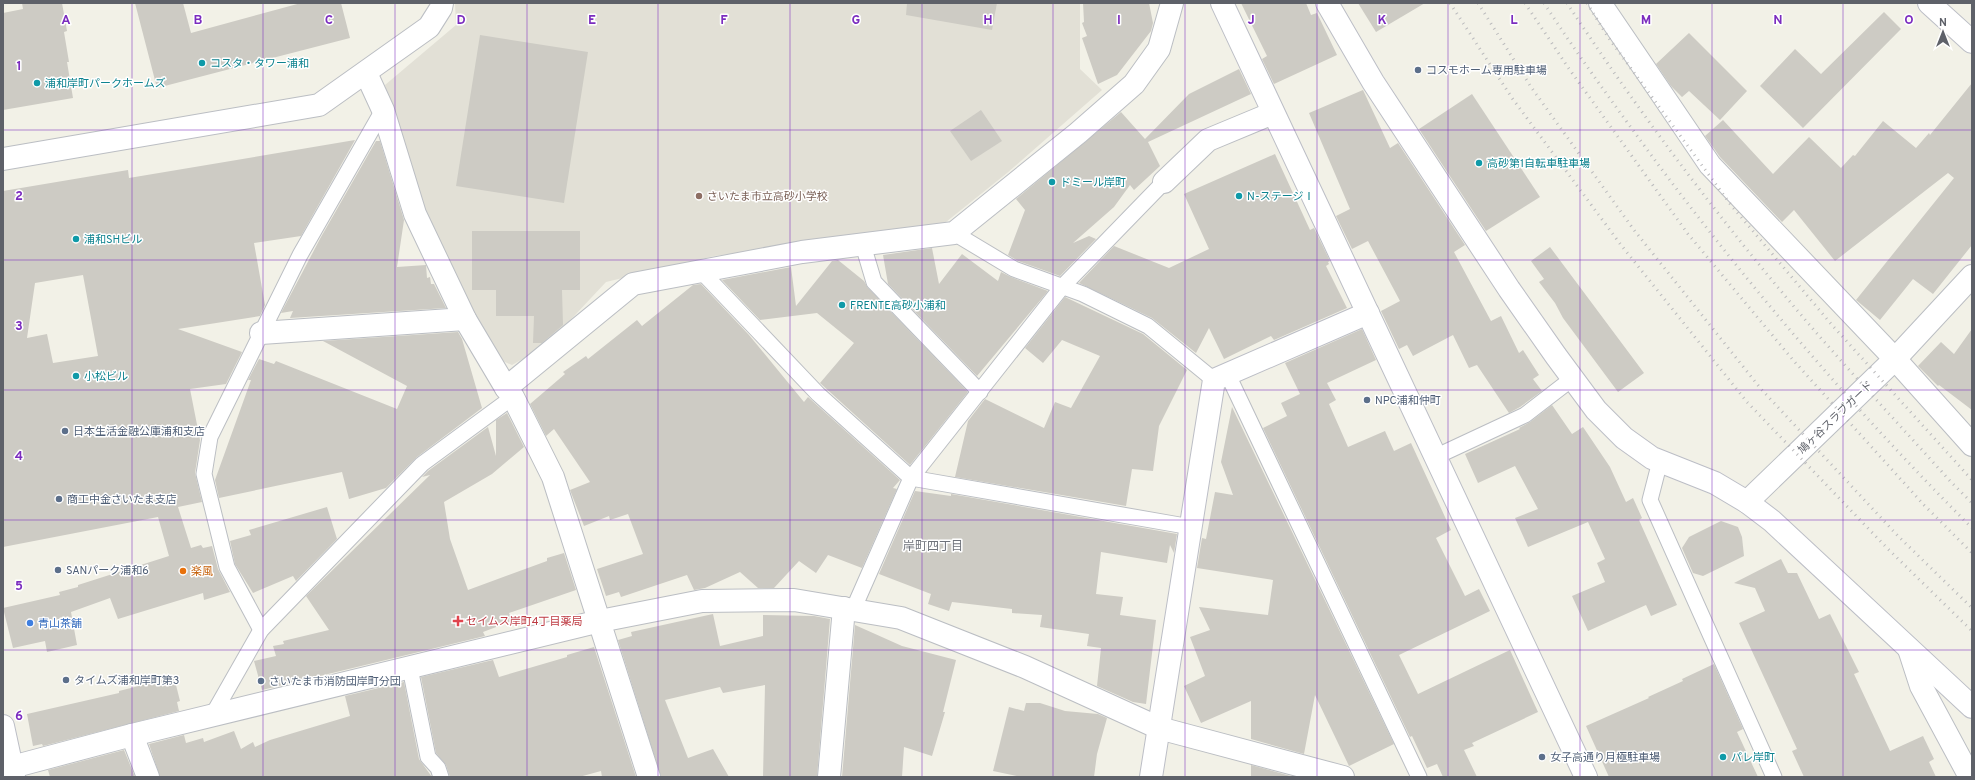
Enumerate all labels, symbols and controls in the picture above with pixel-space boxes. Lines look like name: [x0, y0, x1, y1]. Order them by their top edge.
north arrow: [1923, 12, 1963, 52]
text: A: [61, 13, 71, 29]
text: B: [194, 13, 203, 29]
text: C: [325, 13, 333, 29]
text: D: [456, 13, 466, 29]
text: E: [588, 13, 596, 29]
text: F: [720, 13, 728, 29]
text: G: [852, 13, 861, 29]
text: H: [983, 13, 993, 29]
text: I: [1117, 13, 1121, 29]
text: J: [1247, 13, 1255, 29]
text: K: [1377, 13, 1387, 29]
text: L: [1510, 13, 1518, 29]
text: M: [1641, 13, 1651, 29]
text: N: [1773, 13, 1783, 29]
text: O: [1904, 13, 1914, 29]
text: N: [1939, 16, 1947, 30]
place label: コスタ・タワー浦和: [210, 57, 309, 71]
marker: コスタ・タワー浦和: [197, 58, 207, 68]
text: 1: [16, 59, 22, 75]
place label: コスモホーム専用駐車場: [1426, 64, 1547, 78]
marker: コスモホーム専用駐車場: [1413, 65, 1423, 75]
place label: 浦和岸町パークホームズ: [45, 77, 166, 91]
marker: 浦和岸町パークホームズ: [32, 78, 42, 88]
place label: 高砂第1自転車駐車場: [1487, 157, 1590, 171]
marker: 高砂第1自転車駐車場: [1474, 158, 1484, 168]
place label: ドミール岸町: [1060, 176, 1126, 190]
marker: ドミール岸町: [1047, 177, 1057, 187]
text: 2: [15, 189, 23, 205]
place label: さいたま市立高砂小学校: [707, 190, 828, 204]
place label: N-ステージⅠ: [1247, 190, 1314, 204]
marker: さいたま市立高砂小学校: [694, 191, 704, 201]
marker: N-ステージⅠ: [1234, 191, 1244, 201]
place label: 浦和SHビル: [84, 233, 142, 247]
marker: 浦和SHビル: [71, 234, 81, 244]
place label: FRENTE高砂小浦和: [850, 299, 946, 313]
marker: FRENTE高砂小浦和: [837, 300, 847, 310]
text: 3: [15, 319, 23, 335]
place label: 小松ビル: [84, 370, 128, 384]
marker: 小松ビル: [71, 371, 81, 381]
street label: 鳩ヶ谷スラブガード: [1795, 378, 1876, 457]
place label: NPC浦和仲町: [1375, 394, 1441, 408]
marker: NPC浦和仲町: [1362, 395, 1372, 405]
place label: 日本生活金融公庫浦和支店: [73, 425, 205, 439]
marker: 日本生活金融公庫浦和支店: [60, 426, 70, 436]
text: 4: [15, 449, 23, 465]
place label: 商工中金さいたま支店: [67, 493, 177, 507]
marker: 商工中金さいたま支店: [54, 494, 64, 504]
district label: 岸町四丁目: [903, 539, 963, 555]
place label: SANパーク浦和6: [66, 564, 149, 578]
marker: SANパーク浦和6: [53, 565, 63, 575]
place label: 楽風: [191, 565, 213, 579]
marker: 楽風: [178, 566, 188, 576]
text: 5: [15, 579, 23, 595]
place label: セイムス岸町4丁目薬局: [466, 615, 583, 629]
marker: セイムス岸町4丁目薬局: [453, 616, 463, 626]
place label: 青山茶舗: [38, 617, 82, 631]
marker: 青山茶舗: [25, 618, 35, 628]
place label: タイムズ浦和岸町第3: [74, 674, 179, 688]
marker: タイムズ浦和岸町第3: [61, 675, 71, 685]
place label: さいたま市消防団岸町分団: [269, 675, 401, 689]
marker: さいたま市消防団岸町分団: [256, 676, 266, 686]
text: 6: [15, 709, 23, 725]
place label: 女子高通り月極駐車場: [1550, 751, 1660, 765]
place label: パレ岸町: [1731, 751, 1775, 765]
marker: 女子高通り月極駐車場: [1537, 752, 1547, 762]
marker: パレ岸町: [1718, 752, 1728, 762]

